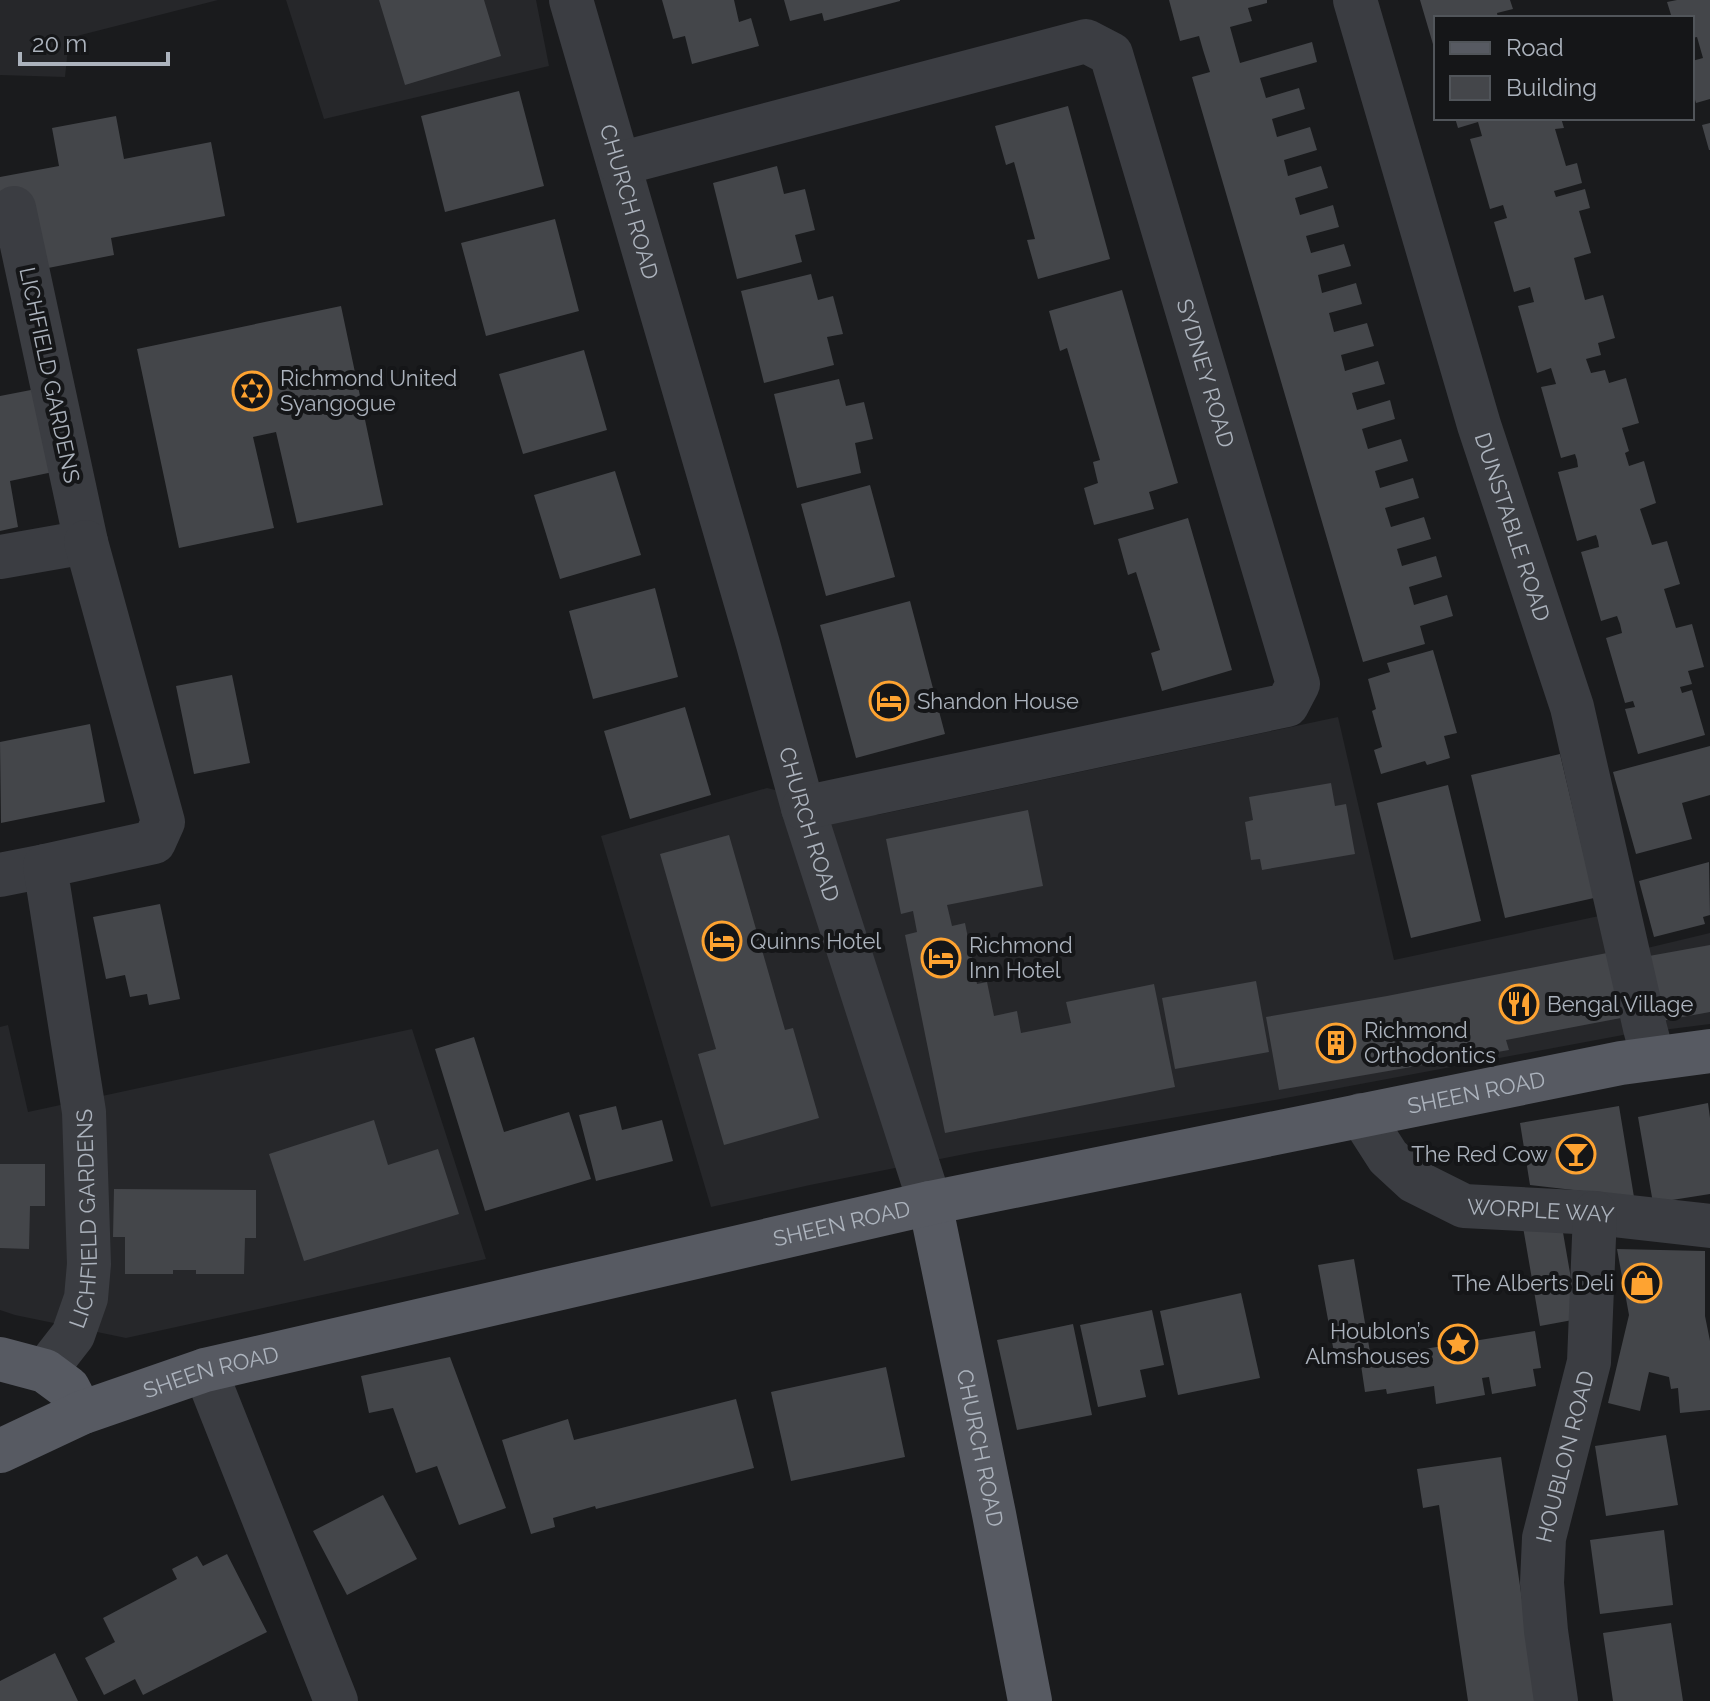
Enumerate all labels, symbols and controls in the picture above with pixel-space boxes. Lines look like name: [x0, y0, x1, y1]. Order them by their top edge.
scale bar: [20, 16, 168, 66]
legend: [1434, 16, 1694, 120]
text: 20 m: [32, 29, 87, 58]
text: Road: [1506, 33, 1564, 62]
text: Building: [1506, 73, 1597, 102]
street label: CHURCH ROAD: [595, 121, 664, 282]
street label: LICHFIELD GARDENS: [14, 265, 86, 485]
street label: SYDNEY ROAD: [1171, 296, 1240, 450]
place label: Richmond United Syangogue: [280, 365, 457, 416]
synagogue icon: Richmond United Syangogue: [231, 370, 273, 412]
street label: DUNSTABLE ROAD: [1469, 429, 1556, 624]
hotel icon: Shandon House: [868, 680, 910, 722]
place label: Shandon House: [917, 688, 1079, 714]
street label: CHURCH ROAD: [774, 744, 845, 905]
hotel icon: Quinns Hotel: [701, 920, 743, 962]
place label: Quinns Hotel: [750, 928, 881, 954]
place label: Richmond Inn Hotel: [969, 932, 1073, 983]
hotel icon: Richmond Inn Hotel: [920, 937, 962, 979]
restaurant icon: Bengal Village: [1498, 983, 1540, 1025]
place label: Bengal Village: [1547, 991, 1693, 1017]
place label: Richmond Orthodontics: [1364, 1017, 1496, 1068]
building icon: Richmond Orthodontics: [1315, 1022, 1357, 1064]
street label: SHEEN ROAD: [1405, 1066, 1547, 1119]
street label: LICHFIELD GARDENS: [63, 1109, 102, 1331]
bar icon: The Red Cow: [1555, 1133, 1597, 1175]
place label: The Red Cow: [1411, 1141, 1548, 1167]
street label: WORPLE WAY: [1466, 1193, 1616, 1228]
street label: SHEEN ROAD: [770, 1195, 913, 1252]
shop icon: The Alberts Deli: [1621, 1262, 1663, 1304]
place label: The Alberts Deli: [1452, 1270, 1614, 1296]
place label: Houblon’s Almshouses: [1305, 1318, 1430, 1369]
place icon: Houblon’s Almshouses: [1437, 1323, 1479, 1365]
street label: SHEEN ROAD: [140, 1340, 281, 1403]
street label: CHURCH ROAD: [952, 1367, 1009, 1529]
street label: HOUBLON ROAD: [1530, 1368, 1599, 1545]

